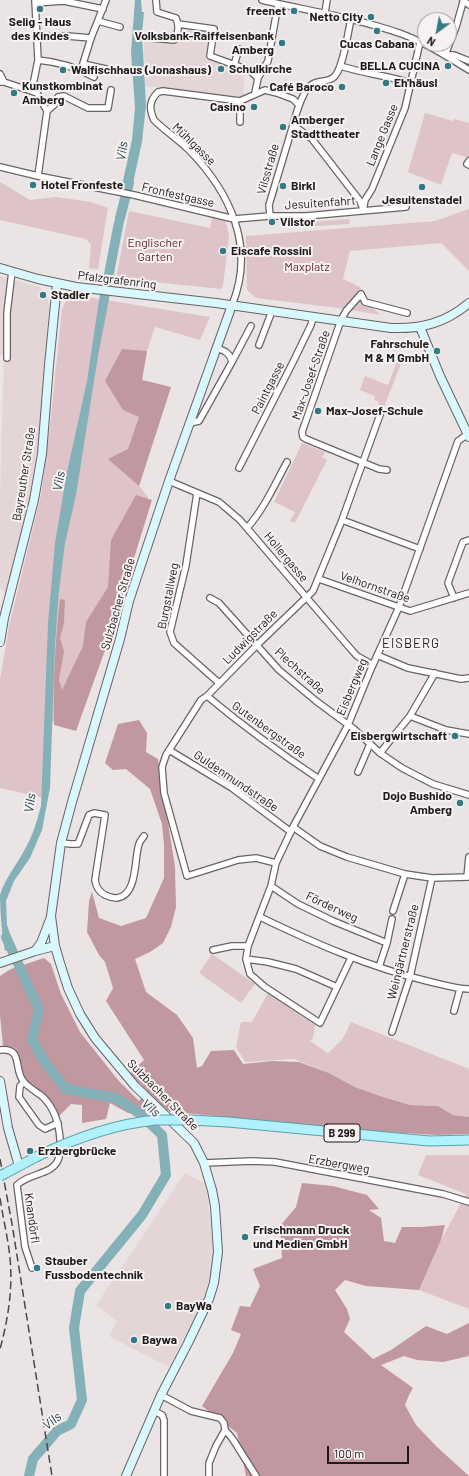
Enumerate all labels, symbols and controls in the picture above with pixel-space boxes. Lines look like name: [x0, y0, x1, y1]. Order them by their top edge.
marker: Selig - Haus des Kindes: [35, 4, 45, 14]
place label: freenet: [246, 4, 286, 18]
marker: freenet: [289, 6, 299, 16]
place label: Netto City: [310, 10, 363, 24]
marker: Netto City: [366, 12, 376, 22]
north arrow: [417, 12, 457, 52]
place label: Selig - Haus des Kindes: [9, 15, 71, 43]
marker: Cucas Cabana: [372, 26, 382, 36]
place label: Volksbank-Raiffeisenbank Amberg: [134, 29, 274, 57]
text: N: [424, 34, 437, 49]
place label: Cucas Cabana: [340, 37, 414, 51]
marker: Volksbank-Raiffeisenbank Amberg: [277, 38, 287, 48]
place label: BELLA CUCINA: [360, 59, 440, 73]
marker: BELLA CUCINA: [443, 61, 453, 71]
place label: Schulkirche: [229, 62, 292, 76]
place label: Walfischhaus (Jonashaus): [71, 63, 211, 77]
marker: Schulkirche: [216, 64, 226, 74]
marker: Walfischhaus (Jonashaus): [58, 65, 68, 75]
place label: Eh'häusl: [394, 76, 437, 90]
marker: Eh'häusl: [381, 78, 391, 88]
place label: Kunstkombinat Amberg: [22, 79, 103, 107]
place label: Café Baroco: [269, 80, 334, 94]
marker: Café Baroco: [337, 82, 347, 92]
marker: Kunstkombinat Amberg: [9, 88, 19, 98]
place label: Casino: [210, 100, 246, 114]
marker: Casino: [249, 102, 259, 112]
street label: Lange Gasse: [363, 102, 401, 168]
place label: Amberger Stadttheater: [291, 113, 360, 141]
street label: Mühlgasse: [169, 120, 219, 168]
marker: Amberger Stadttheater: [278, 122, 288, 132]
water label: Vils: [113, 140, 131, 162]
street label: Vilsstraße: [254, 142, 282, 196]
place label: Hotel Fronfeste: [41, 178, 123, 192]
place label: Birkl: [291, 179, 315, 193]
marker: Hotel Fronfeste: [28, 180, 38, 190]
street label: Fronfestgasse: [140, 180, 216, 210]
marker: Birkl: [278, 181, 288, 191]
marker: Jesuitenstadel: [417, 182, 427, 192]
street label: Jesuitenfahrt: [284, 193, 356, 213]
place label: Jesuitenstadel: [382, 193, 462, 207]
place label: Vilstor: [280, 215, 315, 229]
marker: Vilstor: [267, 217, 277, 227]
park label: Englischer Garten: [127, 236, 183, 264]
place label: Eiscafe Rossini: [231, 244, 312, 258]
marker: Eiscafe Rossini: [218, 246, 228, 256]
park label: Maxplatz: [284, 260, 330, 274]
street label: Pfalzgrafenring: [77, 268, 157, 292]
place label: Stadler: [51, 288, 90, 302]
marker: Stadler: [38, 290, 48, 300]
street label: Max-Josef-Straße: [289, 328, 333, 422]
place label: Fahrschule M & M GmbH: [365, 337, 429, 365]
marker: Fahrschule M & M GmbH: [432, 346, 442, 356]
street label: Paintgasse: [249, 359, 287, 417]
place label: Max-Josef-Schule: [326, 404, 423, 418]
marker: Max-Josef-Schule: [313, 406, 323, 416]
street label: Bayreuther Straße: [9, 426, 39, 522]
water label: Vils: [50, 470, 68, 492]
street label: Hollergasse: [261, 529, 311, 585]
street label: Sulzbacher Straße: [98, 556, 138, 652]
street label: Burgstallweg: [155, 562, 181, 630]
street label: Velhornstraße: [338, 568, 412, 606]
street label: Ludwigstraße: [220, 607, 280, 667]
district label: EISBERG: [382, 636, 440, 652]
street label: Plechstraße: [272, 645, 328, 697]
street label: Eisbergweg: [333, 656, 371, 718]
street label: Gutenbergstraße: [229, 698, 309, 762]
place label: Eisbergwirtschaft: [350, 729, 447, 743]
marker: Eisbergwirtschaft: [450, 731, 460, 741]
street label: Guldenmundstraße: [191, 747, 281, 815]
place label: Dojo Bushido Amberg: [383, 789, 452, 817]
water label: Vils: [21, 792, 39, 814]
marker: Dojo Bushido Amberg: [455, 798, 465, 808]
street label: Förderweg: [304, 889, 360, 925]
street label: Weingärtnerstraße: [384, 903, 422, 1001]
street label: Sulzbacher Straße: [124, 1056, 202, 1134]
water label: Vils: [138, 1096, 164, 1120]
road number: B 299: [324, 1124, 360, 1142]
place label: Erzbergbrücke: [38, 1144, 116, 1158]
marker: Erzbergbrücke: [25, 1146, 35, 1156]
street label: Erzbergweg: [307, 1152, 371, 1176]
street label: Knandörfl: [21, 1192, 43, 1244]
place label: Frischmann Druck und Medien GmbH: [253, 1223, 349, 1251]
marker: Frischmann Druck und Medien GmbH: [240, 1232, 250, 1242]
place label: Stauber Fussbodentechnik: [45, 1254, 143, 1282]
marker: Stauber Fussbodentechnik: [32, 1263, 42, 1273]
place label: BayWa: [176, 1299, 212, 1313]
marker: BayWa: [163, 1301, 173, 1311]
place label: Baywa: [142, 1333, 177, 1347]
marker: Baywa: [129, 1335, 139, 1345]
water label: Vils: [39, 1409, 65, 1433]
scale bar: [329, 1438, 411, 1464]
text: 100 m: [334, 1446, 364, 1460]

